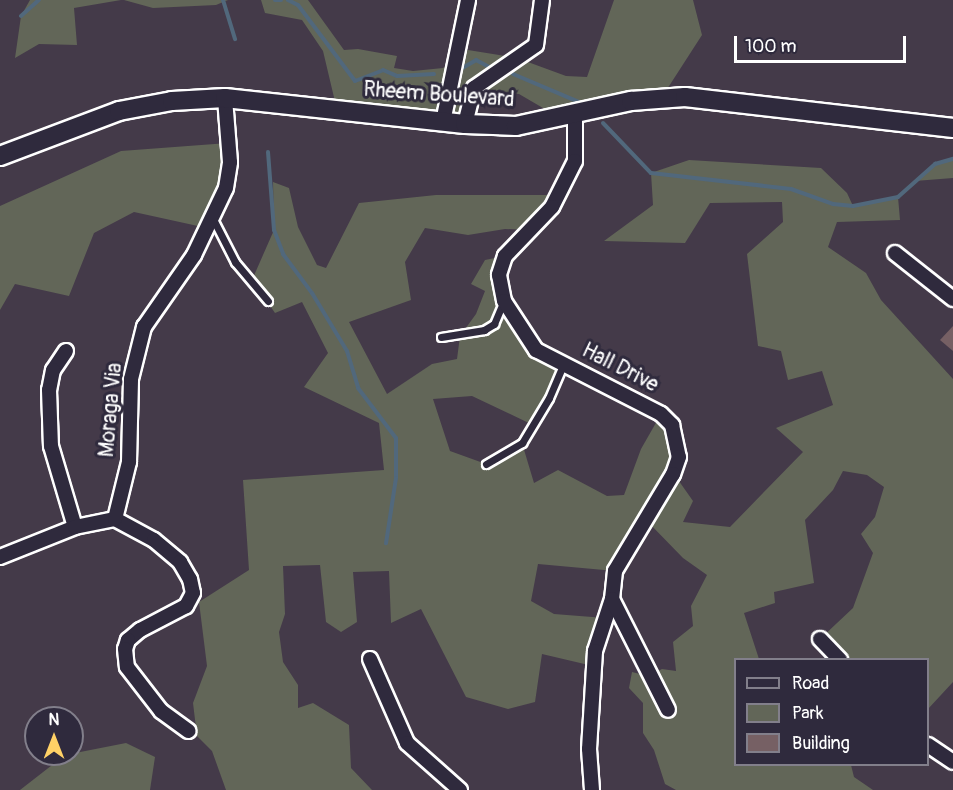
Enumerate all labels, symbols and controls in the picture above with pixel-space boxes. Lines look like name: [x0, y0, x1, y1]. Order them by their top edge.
scale bar: [737, 24, 910, 62]
text: 100 m: [745, 35, 797, 58]
street label: Rheem Boulevard: [363, 77, 515, 113]
street label: Hall Drive: [578, 338, 662, 398]
street label: Moraga Via: [94, 362, 128, 458]
legend: [734, 658, 929, 766]
text: Road: [792, 672, 829, 695]
text: Park: [792, 702, 824, 725]
north arrow: [24, 706, 84, 766]
text: N: [49, 710, 59, 730]
text: Building: [792, 732, 850, 755]

